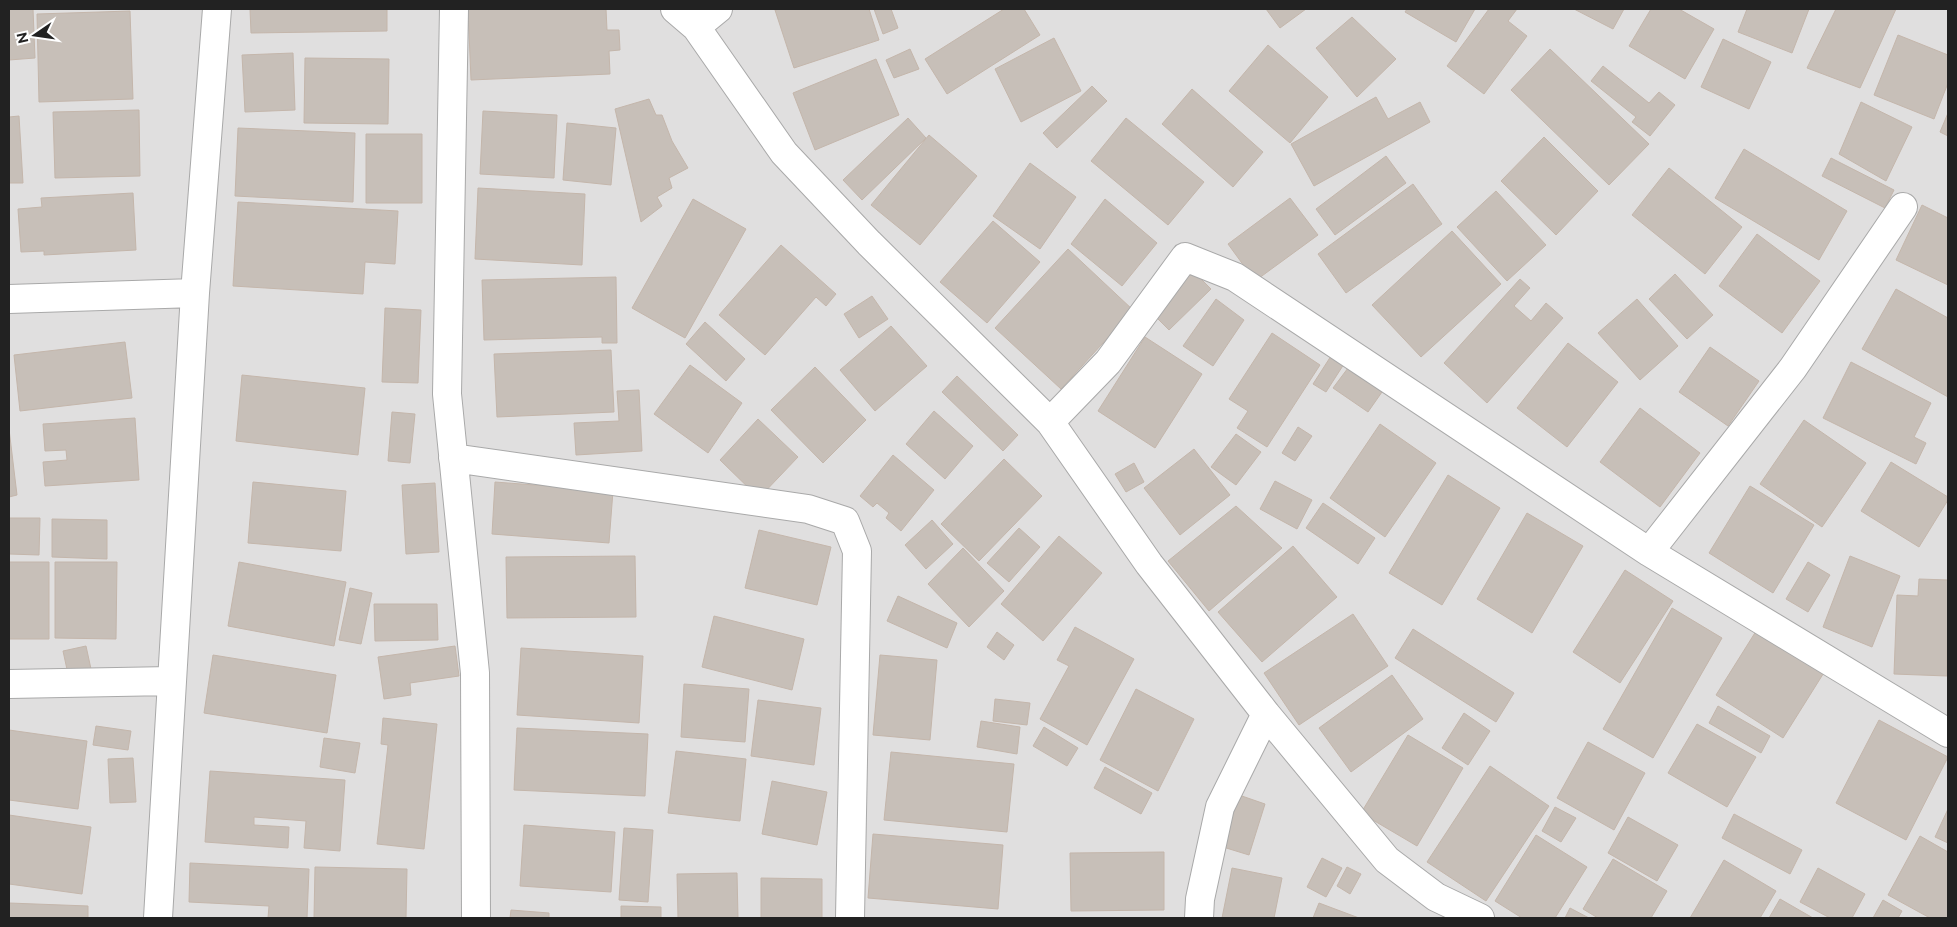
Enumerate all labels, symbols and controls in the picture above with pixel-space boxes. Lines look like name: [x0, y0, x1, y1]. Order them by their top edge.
north arrow: [10, 10, 60, 60]
text: N: [13, 31, 31, 45]

